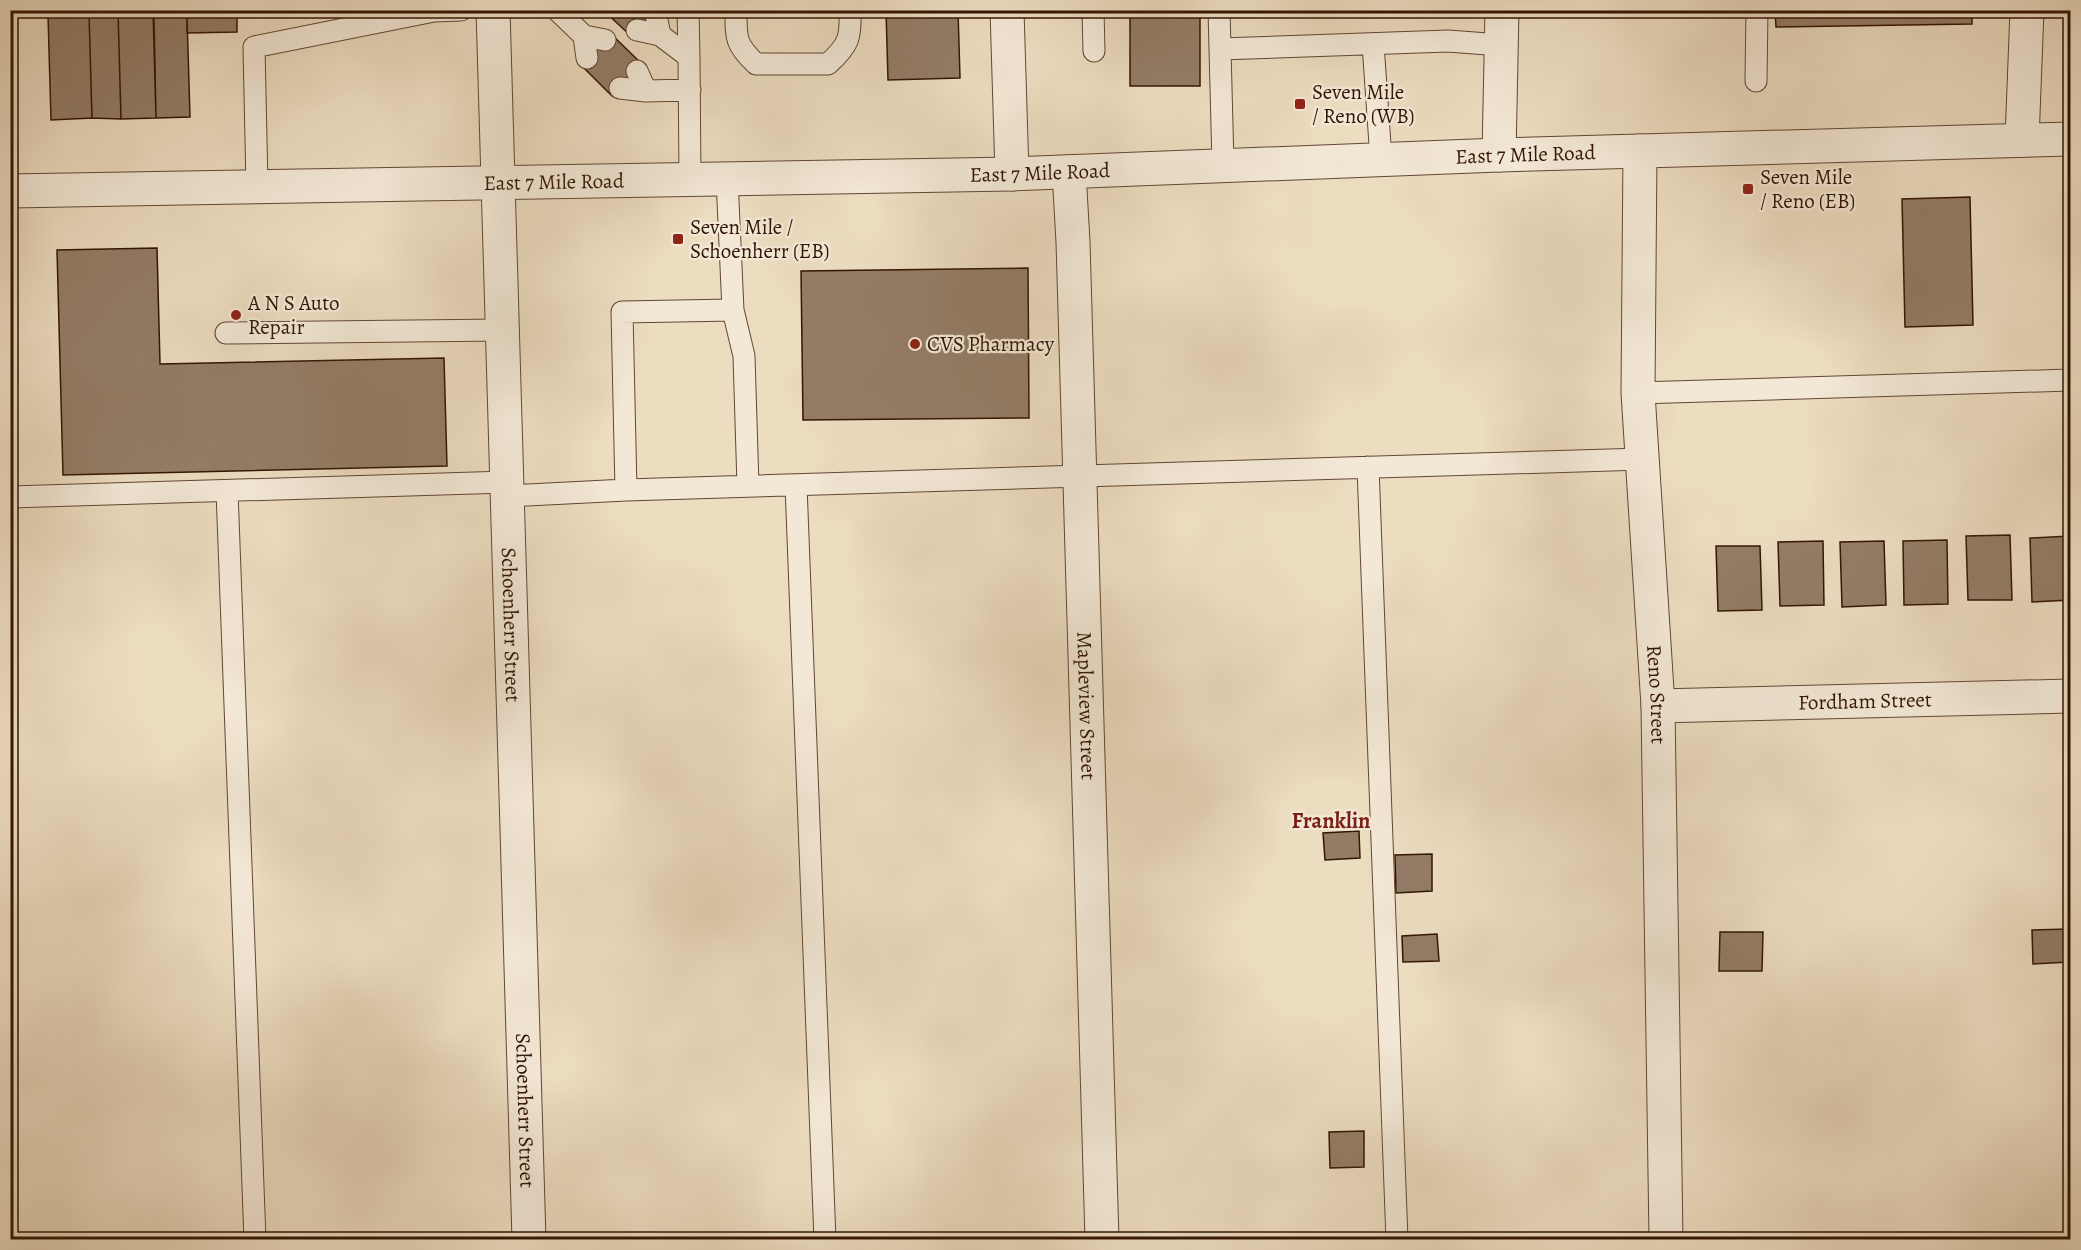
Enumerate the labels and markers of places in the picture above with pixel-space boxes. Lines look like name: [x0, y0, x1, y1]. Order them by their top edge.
place label: Seven Mile / Reno (WB): [1312, 78, 1414, 130]
marker: Seven Mile / Reno (WB): [1293, 97, 1307, 111]
place label: Seven Mile / Reno (EB): [1760, 163, 1855, 215]
marker: Seven Mile / Reno (EB): [1741, 182, 1755, 196]
place label: Seven Mile / Schoenherr (EB): [690, 213, 830, 265]
marker: Seven Mile / Schoenherr (EB): [671, 232, 685, 246]
place label: A N S Auto Repair: [247, 289, 340, 341]
marker: A N S Auto Repair: [229, 308, 243, 322]
place label: CVS Pharmacy: [927, 330, 1055, 358]
marker: CVS Pharmacy: [908, 337, 922, 351]

